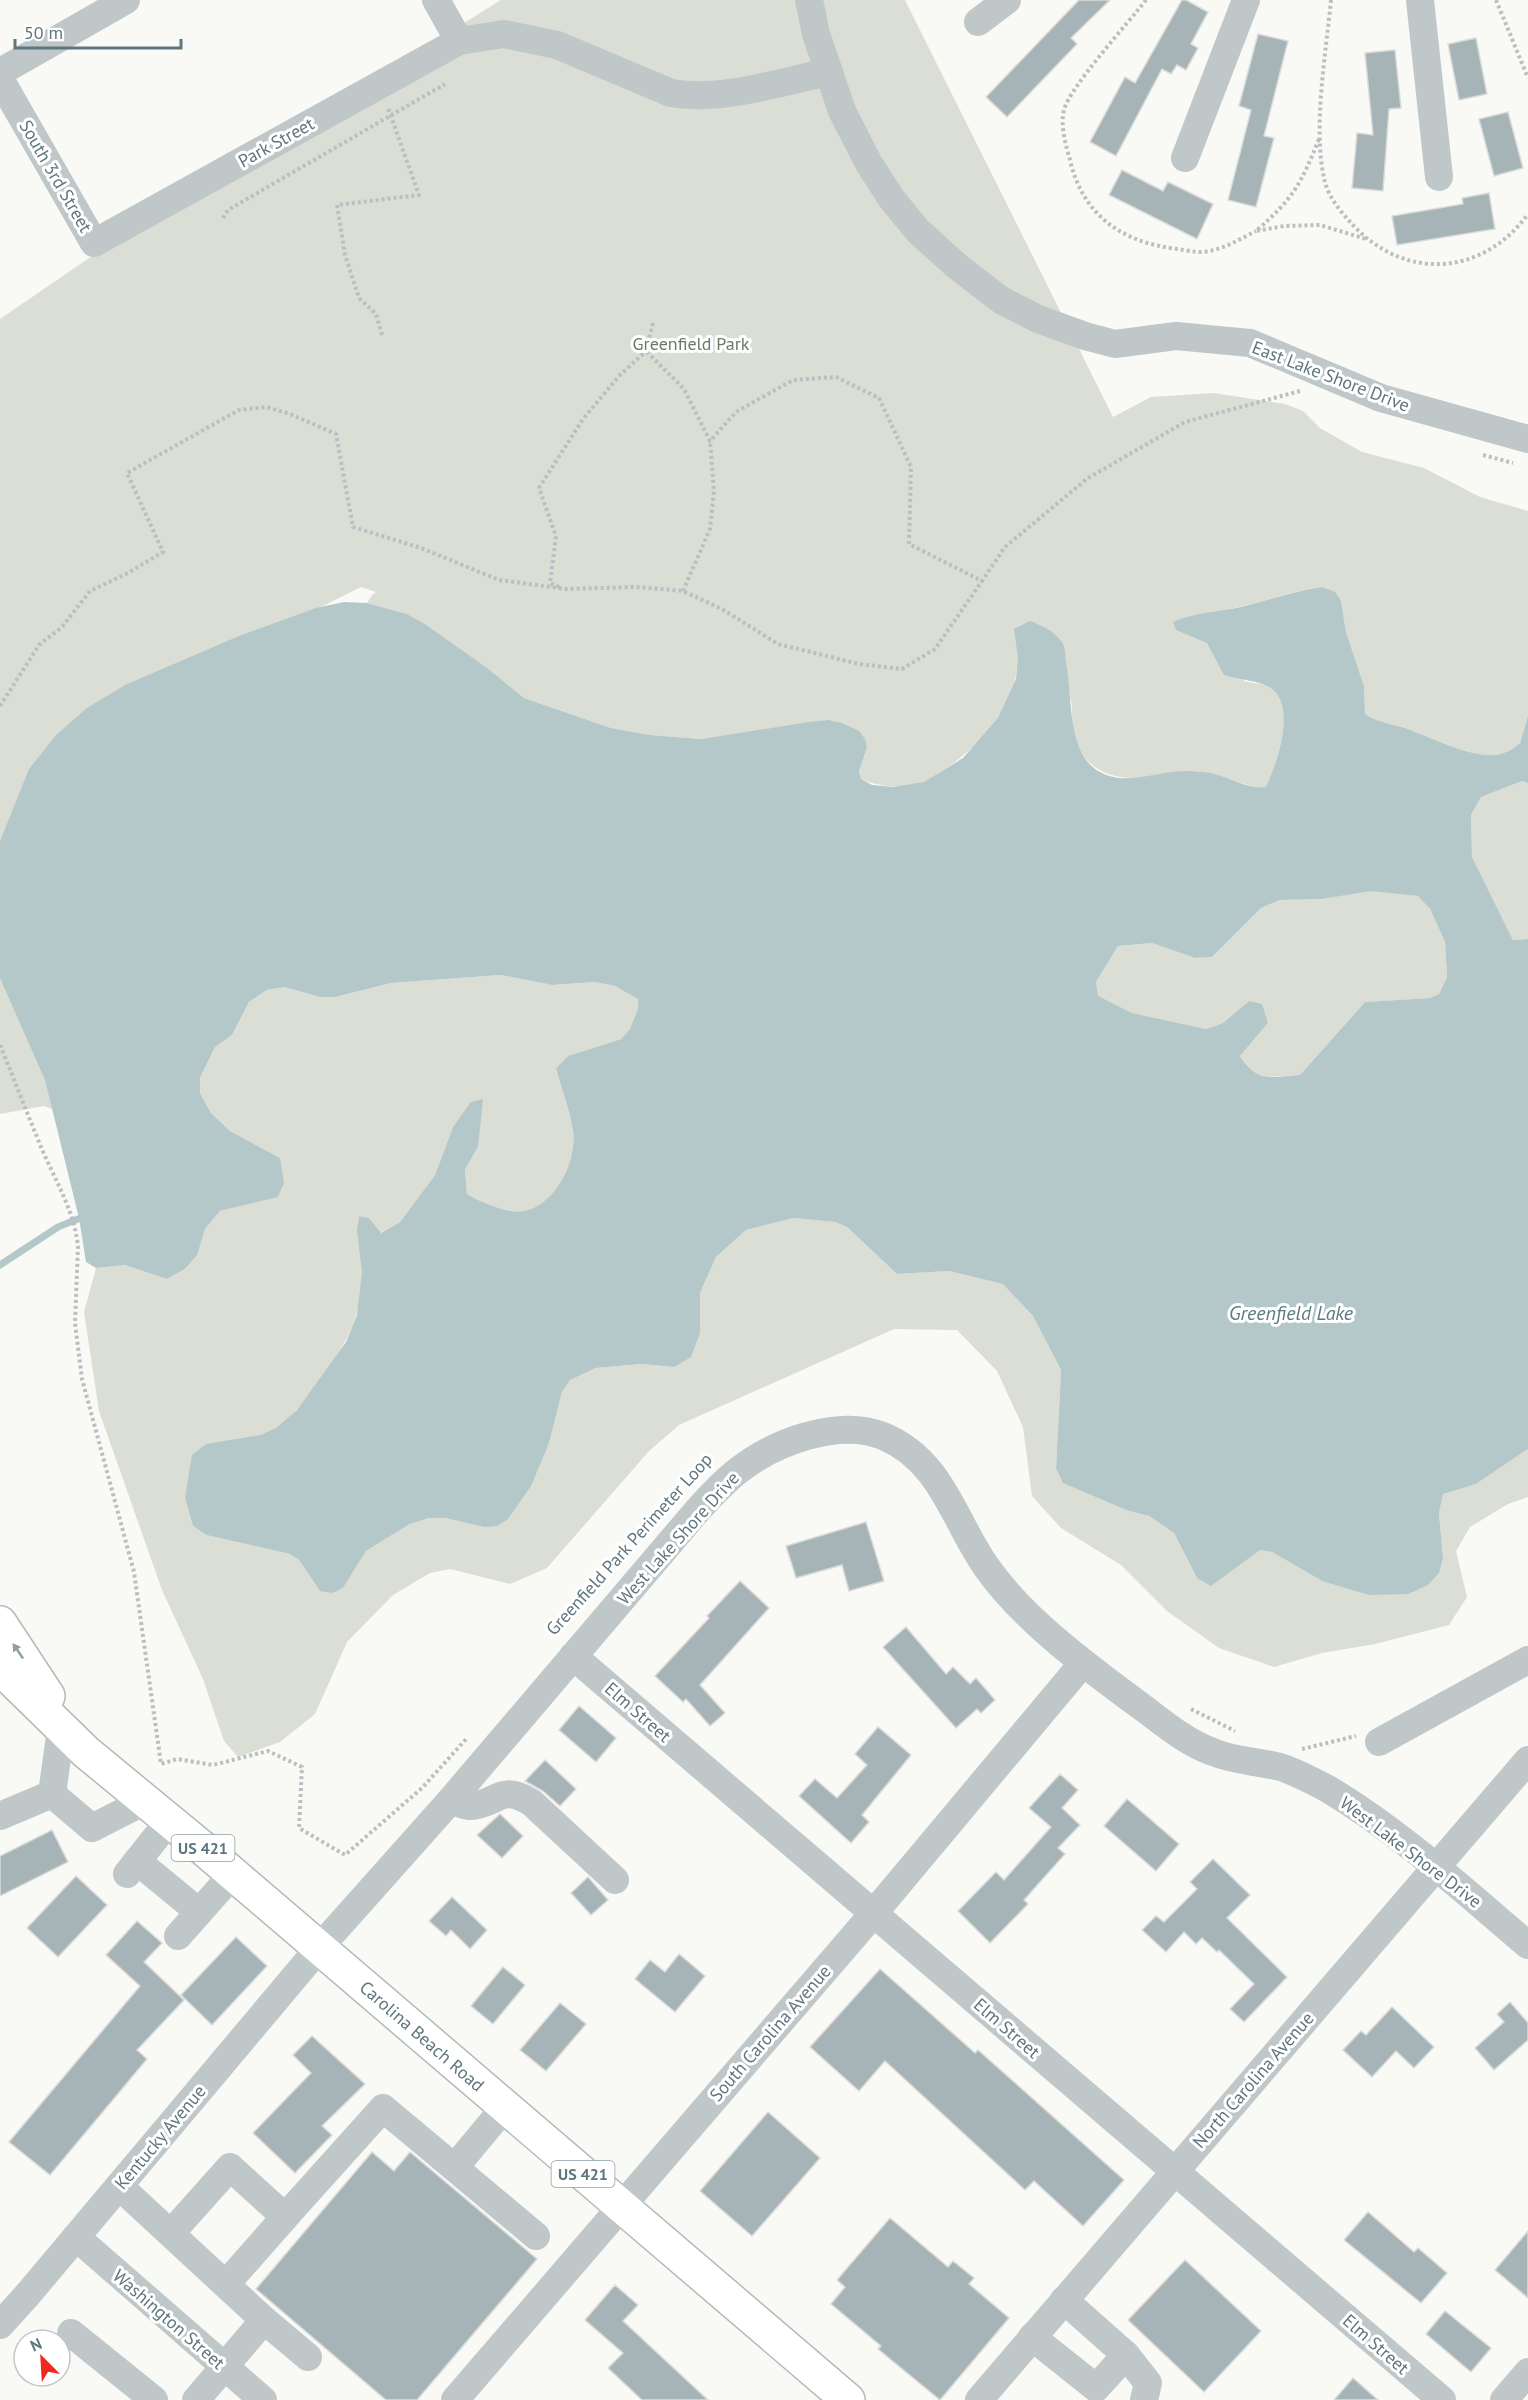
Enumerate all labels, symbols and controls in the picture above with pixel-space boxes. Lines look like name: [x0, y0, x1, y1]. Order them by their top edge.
scale bar: [15, 12, 182, 50]
text: 50 m: [24, 21, 63, 44]
street label: Park Street: [234, 112, 318, 172]
street label: South 3rd Street: [15, 116, 97, 236]
park label: Greenfield Park: [633, 332, 750, 355]
street label: East Lake Shore Drive: [1249, 335, 1413, 417]
water label: Greenfield Lake: [1229, 1300, 1354, 1326]
street label: Greenfield Park Perimeter Loop: [541, 1448, 717, 1640]
street label: West Lake Shore Drive: [612, 1467, 744, 1609]
one-way arrow: [12, 1644, 24, 1660]
street label: Elm Street: [600, 1677, 676, 1747]
street label: West Lake Shore Drive: [1336, 1791, 1486, 1913]
road number: US 421: [172, 1835, 234, 1861]
street label: South Carolina Avenue: [704, 1960, 836, 2106]
street label: Carolina Beach Road: [355, 1976, 489, 2096]
street label: Elm Street: [969, 1993, 1045, 2063]
street label: North Carolina Avenue: [1188, 2007, 1318, 2153]
street label: Kentucky Avenue: [109, 2080, 211, 2194]
road number: US 421: [552, 2161, 614, 2187]
street label: Washington Street: [108, 2264, 230, 2374]
street label: Elm Street: [1338, 2309, 1414, 2379]
north arrow: [12, 2328, 72, 2388]
text: N: [27, 2333, 45, 2356]

